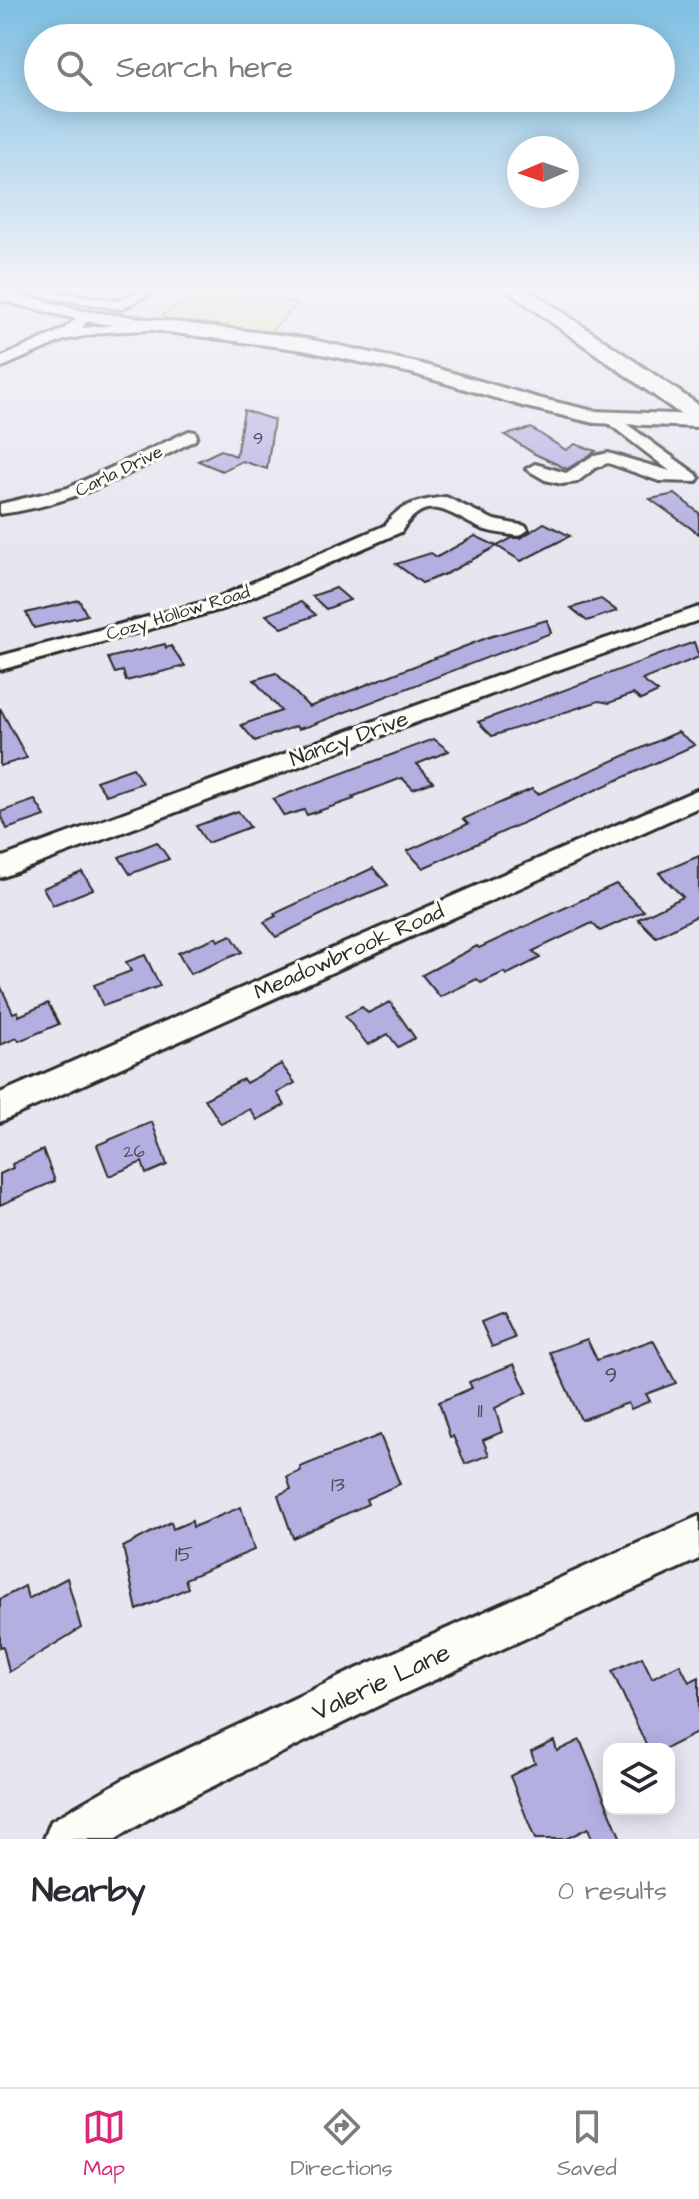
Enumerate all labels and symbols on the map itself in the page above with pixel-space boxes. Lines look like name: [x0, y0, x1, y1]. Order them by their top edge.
north arrow: [507, 136, 579, 208]
house number: 9: [253, 426, 263, 451]
street label: Carla Drive: [71, 439, 167, 503]
street label: Cozy Hollow Road: [103, 579, 253, 648]
street label: Nancy Drive: [286, 703, 413, 776]
street label: Meadowbrook Road: [249, 896, 449, 1008]
house number: 26: [123, 1139, 145, 1164]
house number: 9: [605, 1360, 617, 1391]
house number: 11: [477, 1395, 483, 1426]
house number: 13: [331, 1469, 345, 1500]
house number: 15: [175, 1539, 194, 1570]
street label: Valerie Lane: [306, 1634, 456, 1730]

